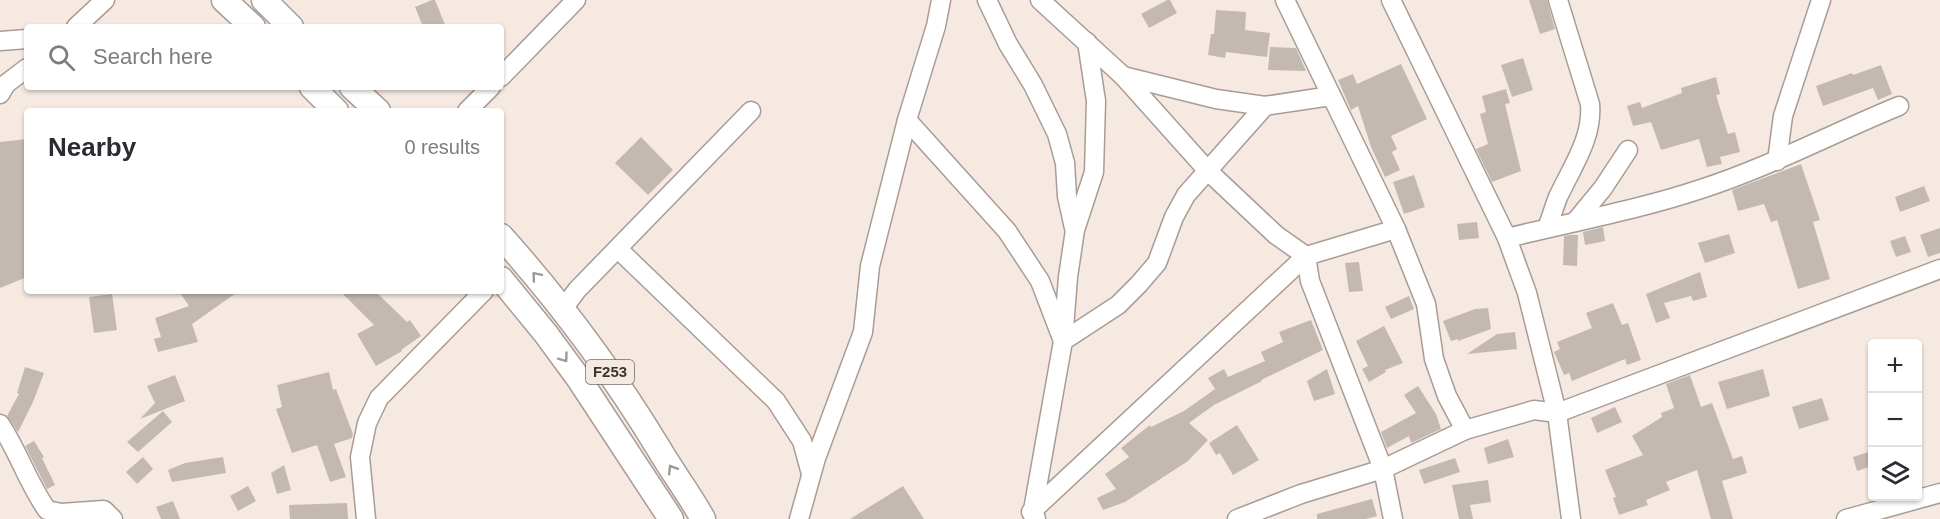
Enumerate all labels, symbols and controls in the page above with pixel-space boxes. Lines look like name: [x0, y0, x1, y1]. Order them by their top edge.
search box: [24, 24, 504, 90]
icon: search: [45, 41, 78, 74]
text: Search here: [93, 44, 213, 69]
text: Nearby: [48, 132, 136, 162]
text: 0 results: [404, 136, 480, 158]
one-way arrow: [532, 272, 543, 283]
map controls: [1868, 339, 1922, 501]
button: +: [1868, 339, 1922, 393]
one-way arrow: [557, 351, 568, 362]
road number: F253: [586, 360, 634, 384]
button: −: [1868, 393, 1922, 447]
button: layers: [1868, 447, 1922, 501]
one-way arrow: [668, 465, 679, 476]

